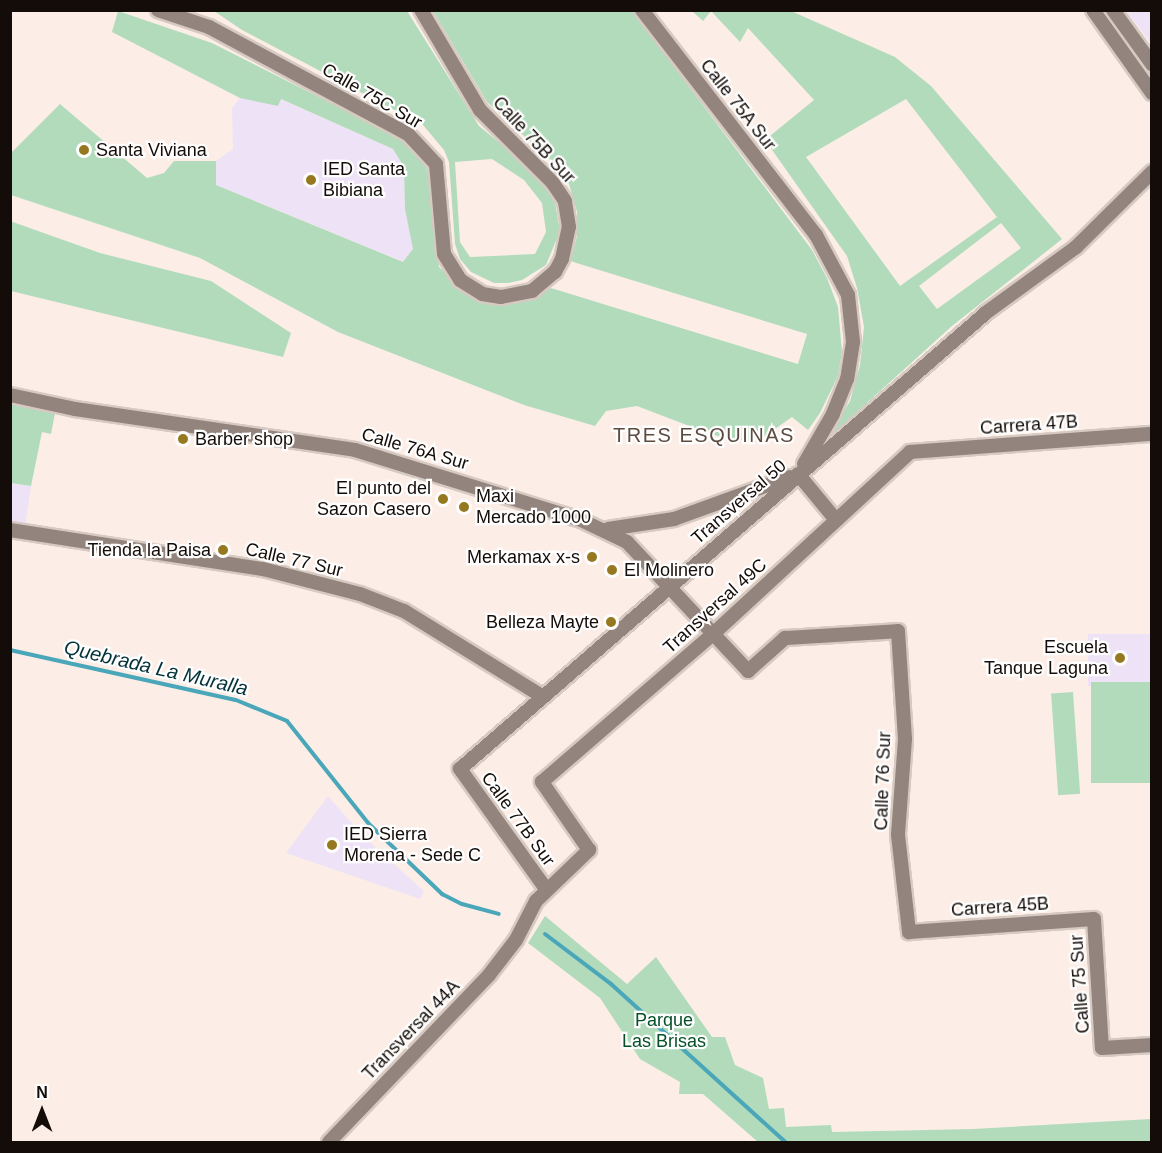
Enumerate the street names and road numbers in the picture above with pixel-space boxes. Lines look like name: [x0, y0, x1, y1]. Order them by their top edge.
street label: Calle 75A Sur: [695, 55, 781, 155]
street label: Calle 75C Sur: [318, 59, 426, 133]
street label: Calle 75B Sur: [488, 92, 580, 188]
street label: Carrera 47B: [979, 411, 1079, 439]
street label: Calle 76A Sur: [359, 423, 471, 475]
street label: Transversal 50: [687, 455, 791, 549]
street label: Calle 77 Sur: [243, 538, 345, 582]
street label: Transversal 49C: [659, 554, 771, 658]
street label: Calle 76 Sur: [870, 731, 896, 831]
street label: Calle 77B Sur: [477, 768, 559, 870]
street label: Carrera 45B: [950, 893, 1050, 921]
street label: Calle 75 Sur: [1066, 934, 1094, 1034]
street label: Transversal 44A: [358, 976, 464, 1084]

